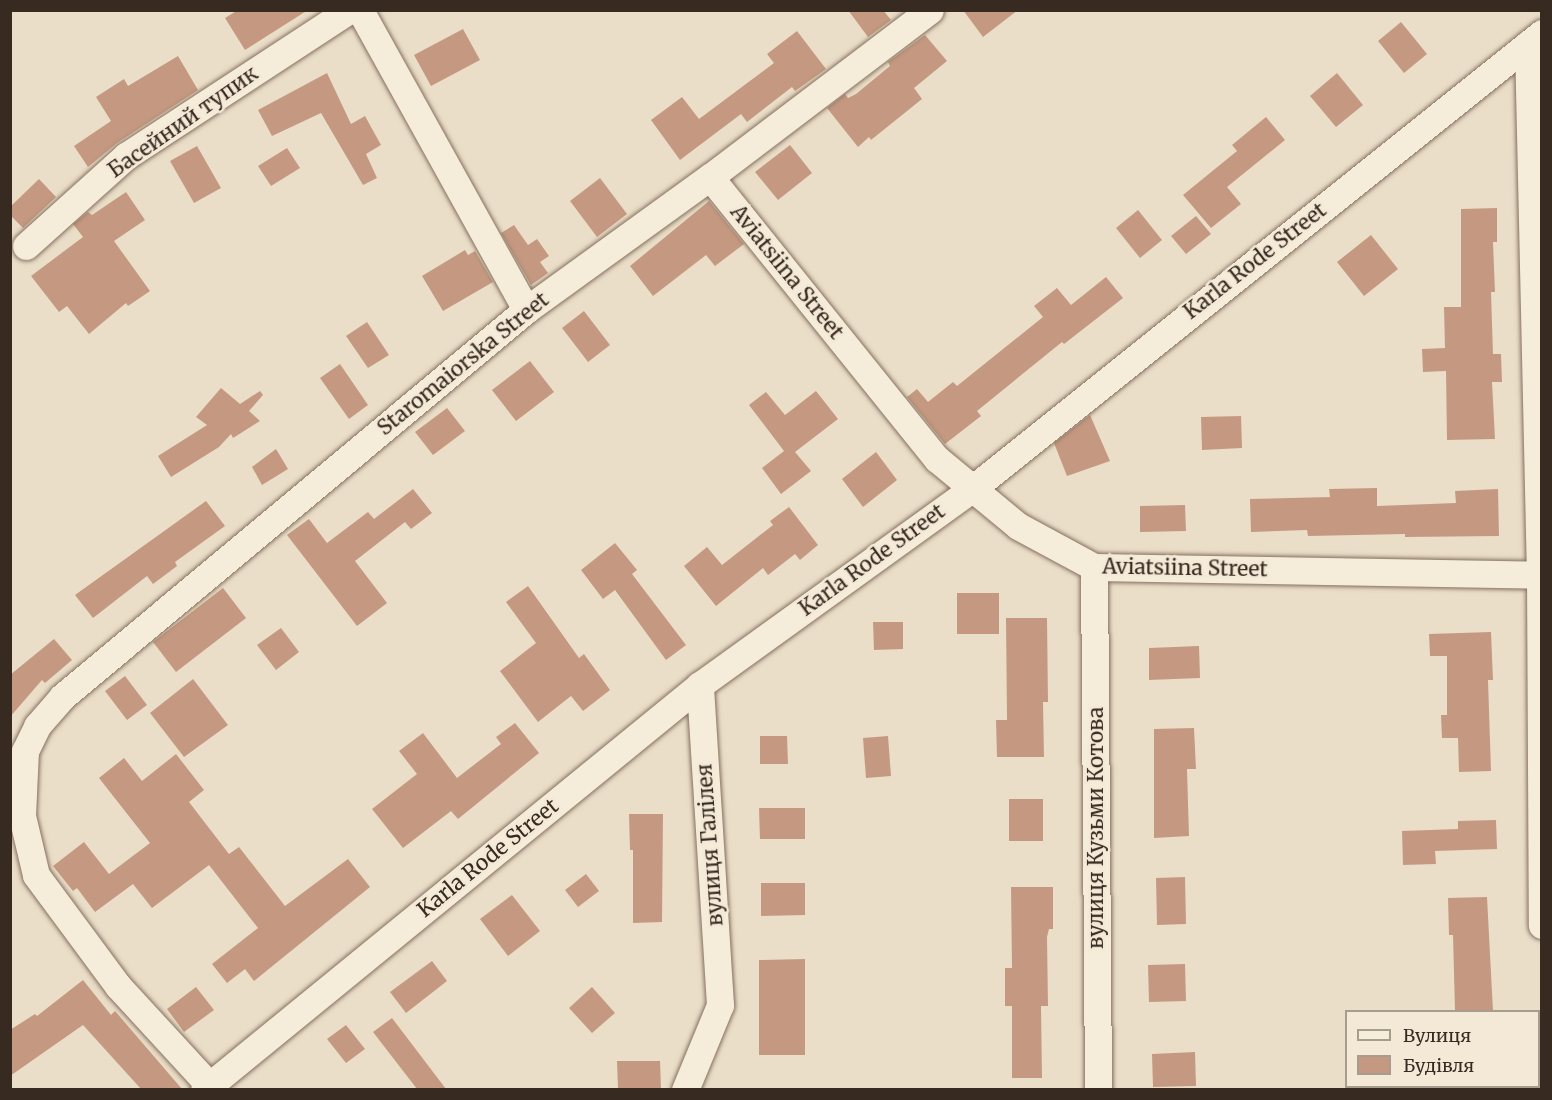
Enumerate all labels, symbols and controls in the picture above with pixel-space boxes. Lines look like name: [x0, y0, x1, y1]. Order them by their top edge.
street label: Басейний тупик: [103, 61, 263, 183]
street label: Karla Rode Street: [1179, 198, 1331, 324]
street label: Aviatsiina Street: [725, 200, 849, 344]
street label: Staromaiorska Street: [372, 287, 554, 441]
street label: Karla Rode Street: [794, 499, 950, 621]
street label: Aviatsiina Street: [1102, 554, 1268, 582]
street label: вулиця Кузьми Котова: [1083, 707, 1109, 949]
street label: вулиця Галілея: [692, 763, 728, 927]
street label: Karla Rode Street: [412, 793, 564, 923]
legend: [1345, 1010, 1540, 1088]
text: Вулиця: [1403, 1024, 1471, 1047]
text: Будівля: [1403, 1054, 1474, 1077]

